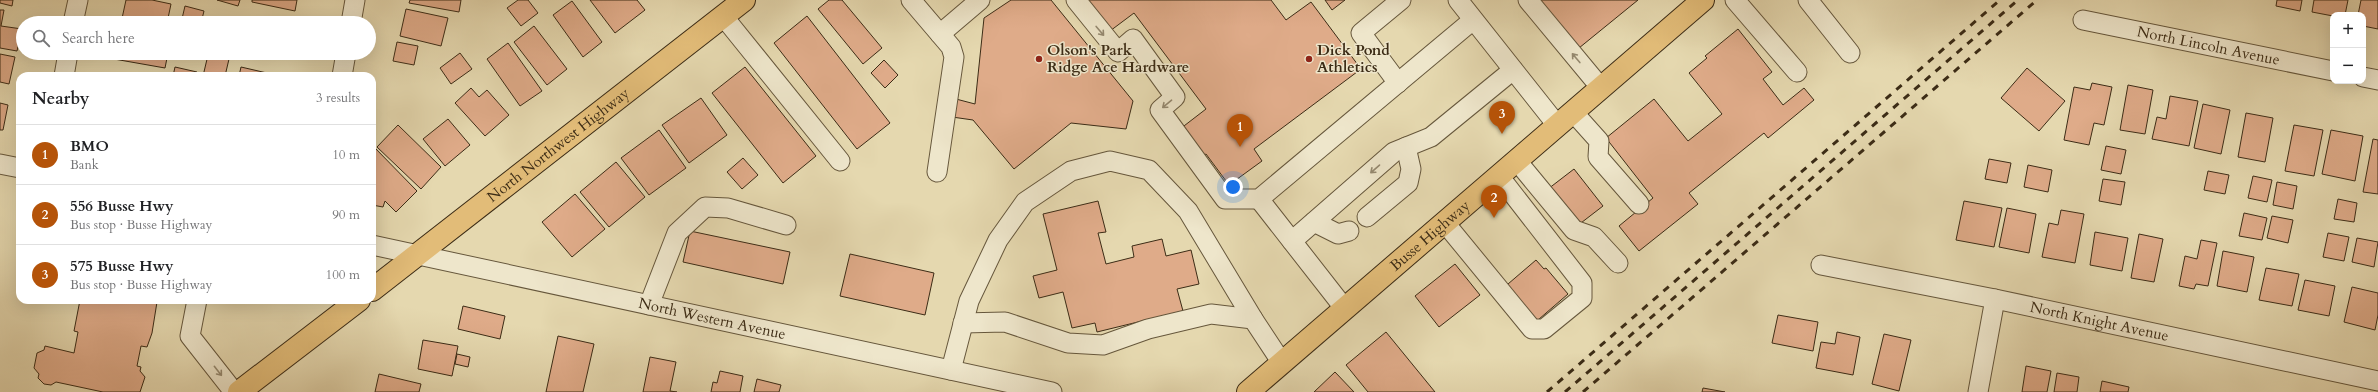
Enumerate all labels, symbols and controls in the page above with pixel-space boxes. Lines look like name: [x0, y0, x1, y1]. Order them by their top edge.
map controls: [2330, 12, 2366, 84]
button: +: [2330, 12, 2366, 48]
search box: [16, 16, 376, 60]
street label: North Lincoln Avenue: [2135, 21, 2282, 70]
one-way arrow: [1096, 25, 1105, 36]
icon: search: [30, 27, 52, 49]
text: Search here: [62, 28, 135, 48]
place label: Olson's Park Ridge Ace Hardware: [1047, 40, 1189, 77]
place label: Dick Pond Athletics: [1317, 40, 1390, 77]
button: −: [2330, 48, 2366, 84]
one-way arrow: [1572, 52, 1581, 63]
marker: Olson's Park Ridge Ace Hardware: [1034, 54, 1044, 64]
marker: Dick Pond Athletics: [1304, 54, 1314, 64]
street label: North Northwest Highway: [483, 83, 633, 207]
text: Nearby: [32, 87, 89, 110]
text: 3 results: [316, 89, 360, 107]
one-way arrow: [1161, 99, 1172, 108]
pin: 3: [1489, 101, 1515, 134]
pin: 1: [1227, 114, 1253, 147]
text: BMO: [70, 136, 109, 156]
text: 1: [42, 146, 48, 164]
text: 10 m: [332, 146, 360, 164]
text: Bank: [70, 156, 99, 174]
one-way arrow: [1370, 164, 1380, 173]
your location: [1223, 177, 1243, 197]
pin: 2: [1481, 185, 1507, 218]
street label: Busse Highway: [1386, 195, 1474, 275]
text: 556 Busse Hwy: [70, 196, 174, 216]
text: 2: [42, 206, 48, 224]
text: 90 m: [332, 206, 360, 224]
text: Bus stop · Busse Highway: [70, 216, 212, 234]
text: 575 Busse Hwy: [70, 256, 174, 276]
text: 3: [42, 266, 48, 284]
text: 100 m: [326, 266, 360, 284]
text: Bus stop · Busse Highway: [70, 276, 212, 294]
street label: North Western Avenue: [637, 293, 788, 344]
street label: North Knight Avenue: [2028, 297, 2171, 346]
one-way arrow: [213, 365, 222, 376]

